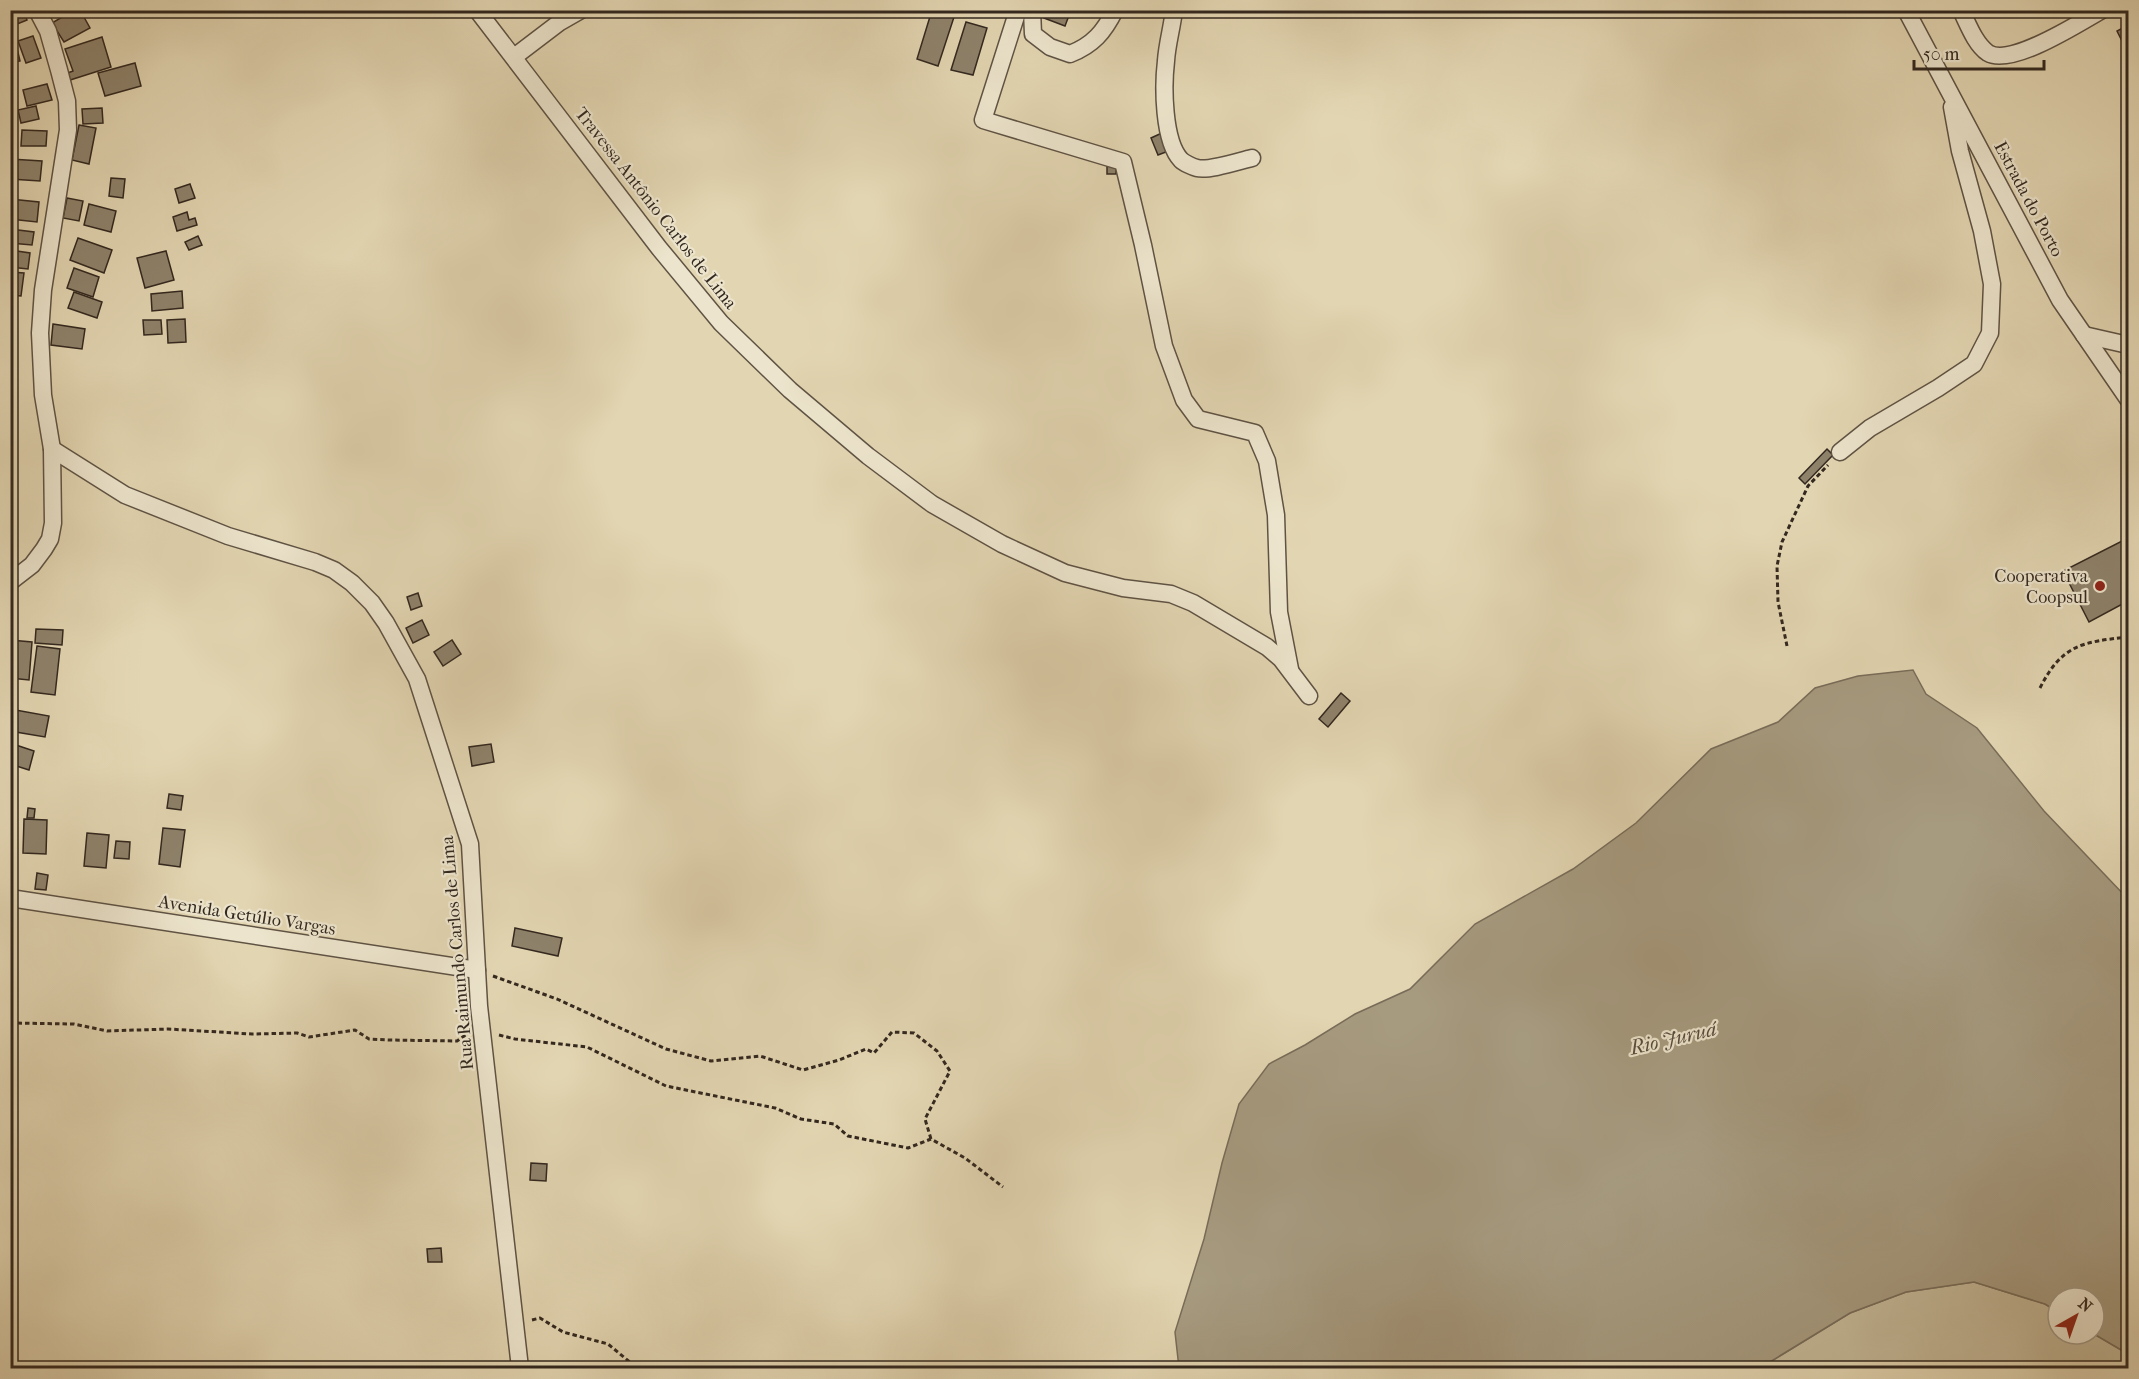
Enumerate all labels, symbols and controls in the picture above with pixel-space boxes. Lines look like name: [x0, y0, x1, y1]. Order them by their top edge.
scale bar: [1914, 33, 2044, 71]
text: 50 m: [1923, 44, 1960, 65]
street label: Travessa Antônio Carlos de Lima: [570, 103, 741, 314]
street label: Estrada do Porto: [1989, 138, 2068, 260]
place label: Cooperativa Coopsul: [1994, 566, 2089, 608]
marker: Cooperativa Coopsul: [2093, 579, 2107, 593]
street label: Rua Raimundo Carlos de Lima: [437, 834, 478, 1071]
street label: Avenida Getúlio Vargas: [156, 891, 337, 940]
water label: Rio Juruá: [1626, 1017, 1721, 1060]
north arrow: [2046, 1286, 2106, 1346]
text: N: [2075, 1294, 2097, 1317]

